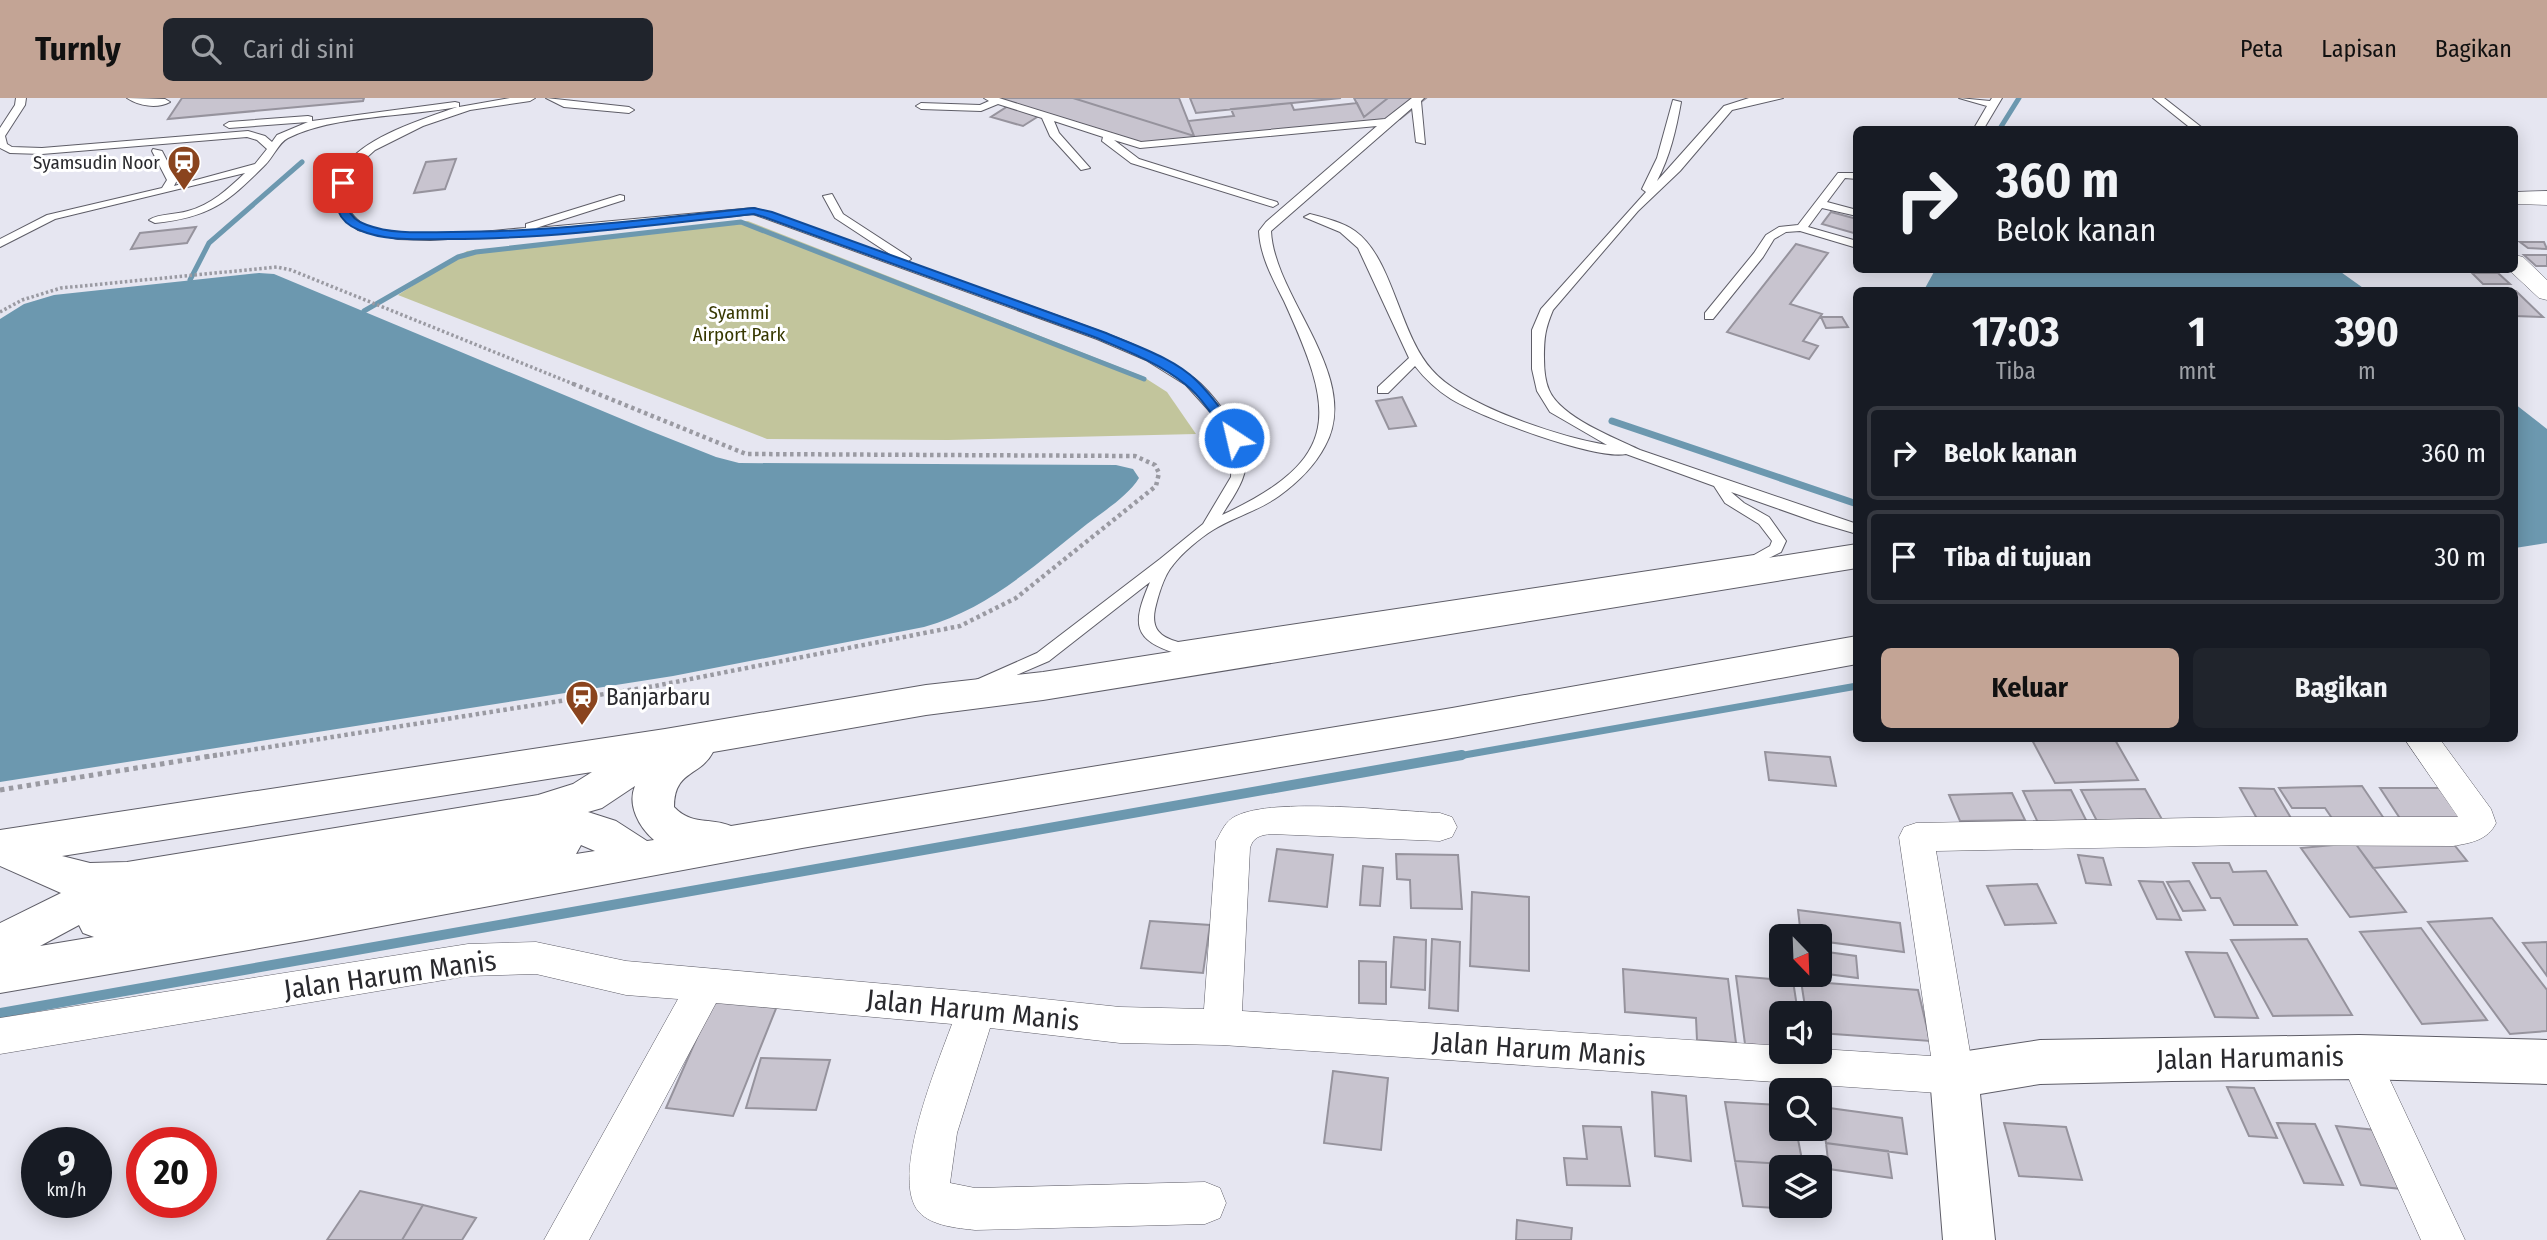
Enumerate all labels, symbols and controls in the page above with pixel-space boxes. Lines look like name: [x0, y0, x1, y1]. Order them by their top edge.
search box: [163, 18, 653, 81]
text: Turnly: [35, 29, 121, 69]
icon: search: [187, 30, 225, 68]
text: Cari di sini: [243, 34, 355, 65]
text: Peta: [2240, 35, 2283, 63]
text: Lapisan: [2321, 35, 2397, 63]
text: Bagikan: [2435, 35, 2512, 63]
station icon: Syamsudin Noor: [165, 143, 203, 192]
place label: Syamsudin Noor: [33, 151, 160, 174]
text: 360 m: [1996, 151, 2119, 210]
pin: [313, 153, 373, 213]
icon: right: [1881, 154, 1972, 245]
icon: arrive: [324, 164, 362, 202]
text: Belok kanan: [1996, 211, 2156, 249]
park label: Syammi Airport Park: [693, 301, 785, 346]
text: 17:03: [1972, 307, 2060, 357]
text: 1: [2188, 307, 2206, 357]
text: 390: [2335, 307, 2399, 357]
text: Tiba: [1996, 357, 2036, 385]
text: mnt: [2179, 357, 2216, 385]
text: m: [2358, 357, 2376, 385]
position arrow: [1197, 401, 1271, 475]
icon: right: [1885, 434, 1923, 472]
text: Belok kanan: [1944, 438, 2077, 469]
text: 360 m: [2422, 438, 2486, 469]
icon: arrive: [1885, 538, 1923, 576]
text: Tiba di tujuan: [1944, 542, 2091, 573]
text: 30 m: [2435, 542, 2486, 573]
button: Keluar: [1881, 648, 2179, 728]
button: Bagikan: [2193, 648, 2490, 728]
station icon: Banjarbaru: [563, 678, 601, 727]
place label: Banjarbaru: [606, 683, 710, 711]
north arrow: [1769, 924, 1832, 987]
map controls: [1769, 924, 1832, 1218]
street label: Jalan Harum Manis: [282, 944, 498, 1006]
street label: Jalan Harum Manis: [865, 982, 1081, 1038]
button: sound: [1769, 1001, 1832, 1064]
street label: Jalan Harum Manis: [1431, 1025, 1647, 1073]
street label: Jalan Harumanis: [2156, 1040, 2344, 1076]
button: search: [1769, 1078, 1832, 1141]
speed limit sign: 20: [126, 1127, 217, 1218]
text: 9: [57, 1142, 76, 1184]
button: layers: [1769, 1155, 1832, 1218]
text: km/h: [46, 1179, 87, 1201]

